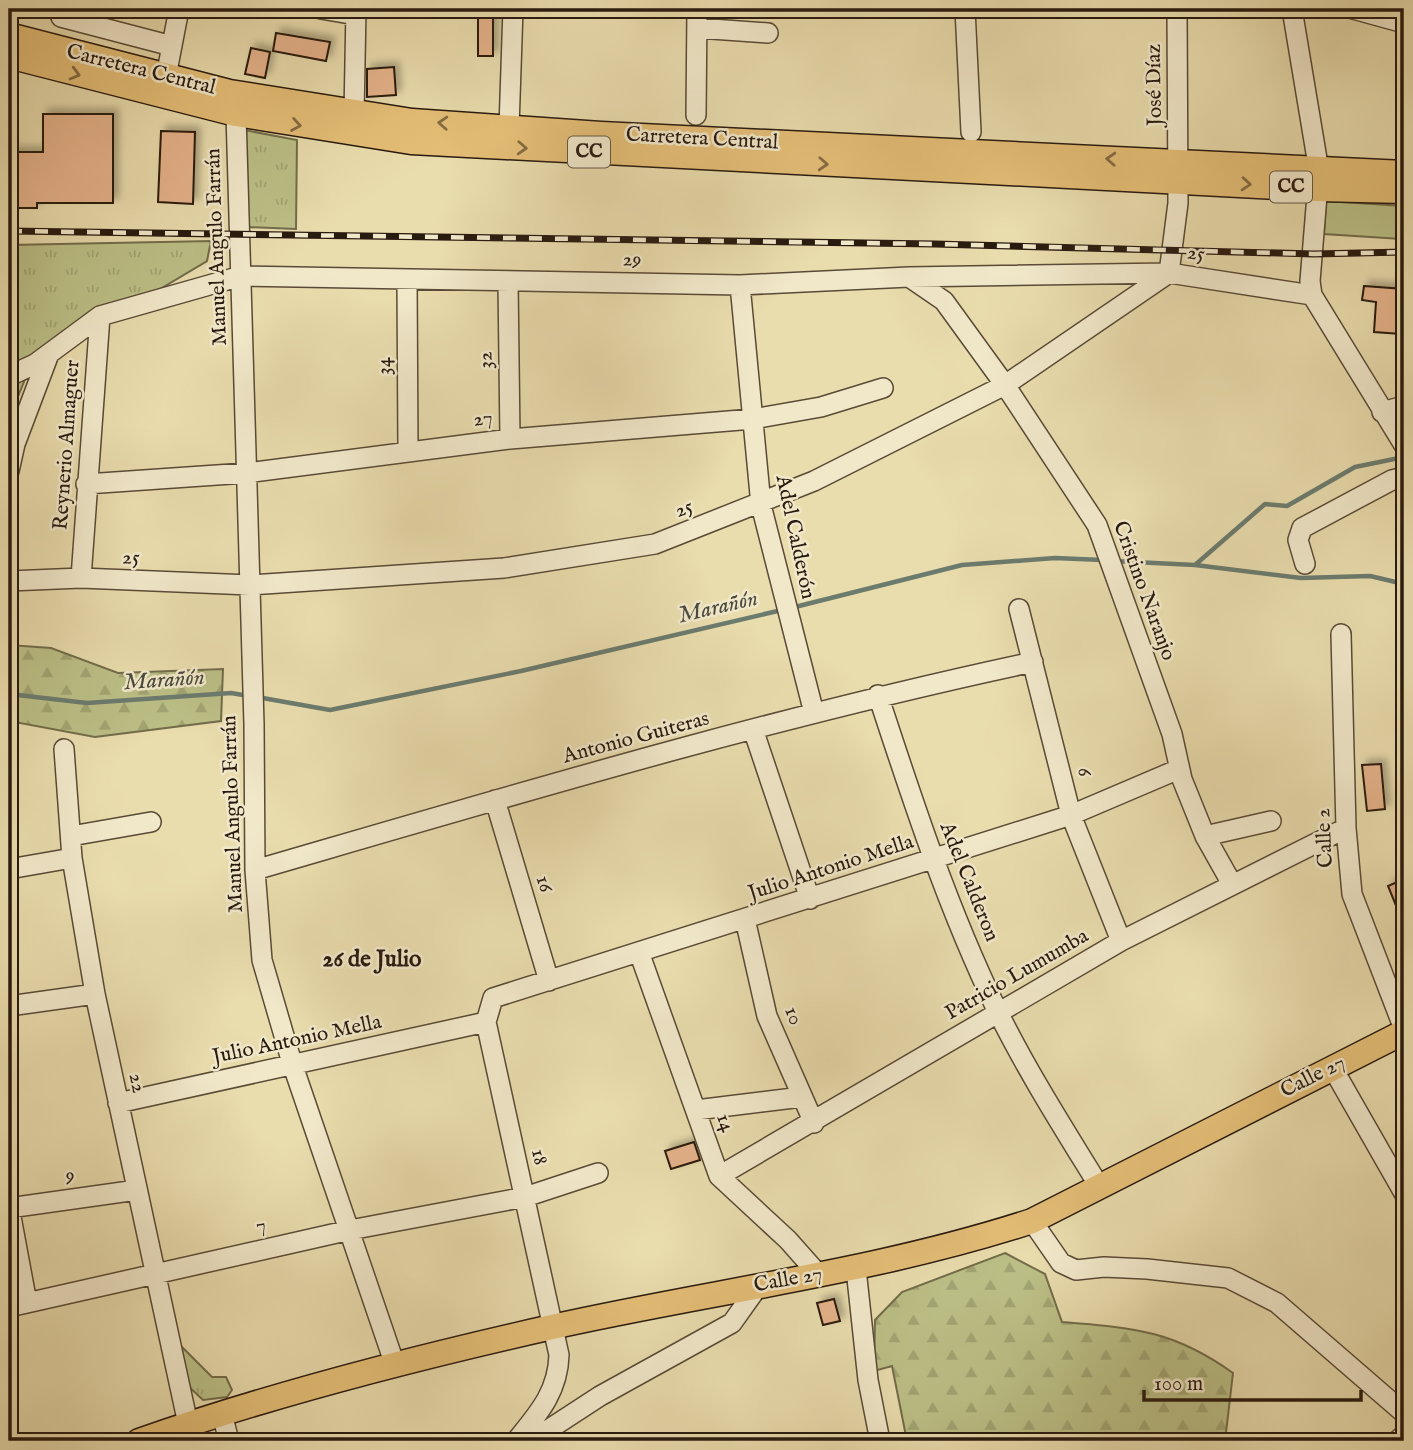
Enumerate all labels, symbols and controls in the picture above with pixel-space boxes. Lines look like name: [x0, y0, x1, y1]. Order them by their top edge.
street label: Carretera Central: [64, 38, 219, 102]
street label: José Díaz: [1141, 43, 1169, 128]
one-way arrow: [68, 66, 80, 80]
one-way arrow: [437, 116, 448, 131]
one-way arrow: [290, 117, 302, 132]
street label: Carretera Central: [625, 122, 779, 156]
road number: CC: [568, 136, 610, 168]
one-way arrow: [517, 141, 528, 156]
street label: Manuel Angulo Farrán: [200, 148, 234, 346]
one-way arrow: [1105, 152, 1116, 167]
one-way arrow: [818, 156, 829, 171]
road number: CC: [1270, 172, 1312, 202]
one-way arrow: [1241, 177, 1252, 192]
street label: 25: [1185, 239, 1207, 269]
street label: 29: [622, 246, 642, 274]
street label: 32: [472, 351, 500, 369]
street label: 34: [371, 356, 398, 375]
street label: Reynerio Almaguer: [48, 359, 86, 531]
street label: 27: [472, 404, 494, 434]
street label: Adel Calderón: [768, 472, 821, 601]
street label: 25: [671, 493, 697, 525]
street label: Cristino Naranjo: [1106, 518, 1182, 664]
street label: 25: [122, 544, 141, 572]
water label: Marañón: [675, 584, 761, 630]
water label: Marañón: [123, 663, 205, 697]
street label: Antonio Guiteras: [559, 705, 712, 771]
street label: Manuel Angulo Farrán: [216, 715, 250, 913]
street label: 6: [1070, 764, 1098, 781]
street label: Calle 2: [1310, 807, 1340, 868]
street label: Adel Calderon: [932, 818, 1005, 946]
street label: Julio Antonio Mella: [743, 828, 918, 908]
street label: 16: [529, 872, 560, 897]
street label: Patricio Lumumba: [940, 923, 1094, 1027]
district label: 26 de Julio: [323, 945, 422, 974]
street label: 10: [777, 1003, 809, 1029]
street label: Julio Antonio Mella: [208, 1009, 385, 1072]
street label: Calle 27: [1276, 1049, 1350, 1105]
street label: 22: [122, 1071, 152, 1096]
street label: 14: [709, 1110, 741, 1137]
street label: 18: [524, 1146, 554, 1168]
street label: 9: [63, 1162, 76, 1190]
street label: 7: [253, 1212, 269, 1240]
street label: Calle 27: [752, 1261, 824, 1299]
scale bar: [1144, 1359, 1360, 1403]
text: 100 m: [1154, 1371, 1203, 1398]

